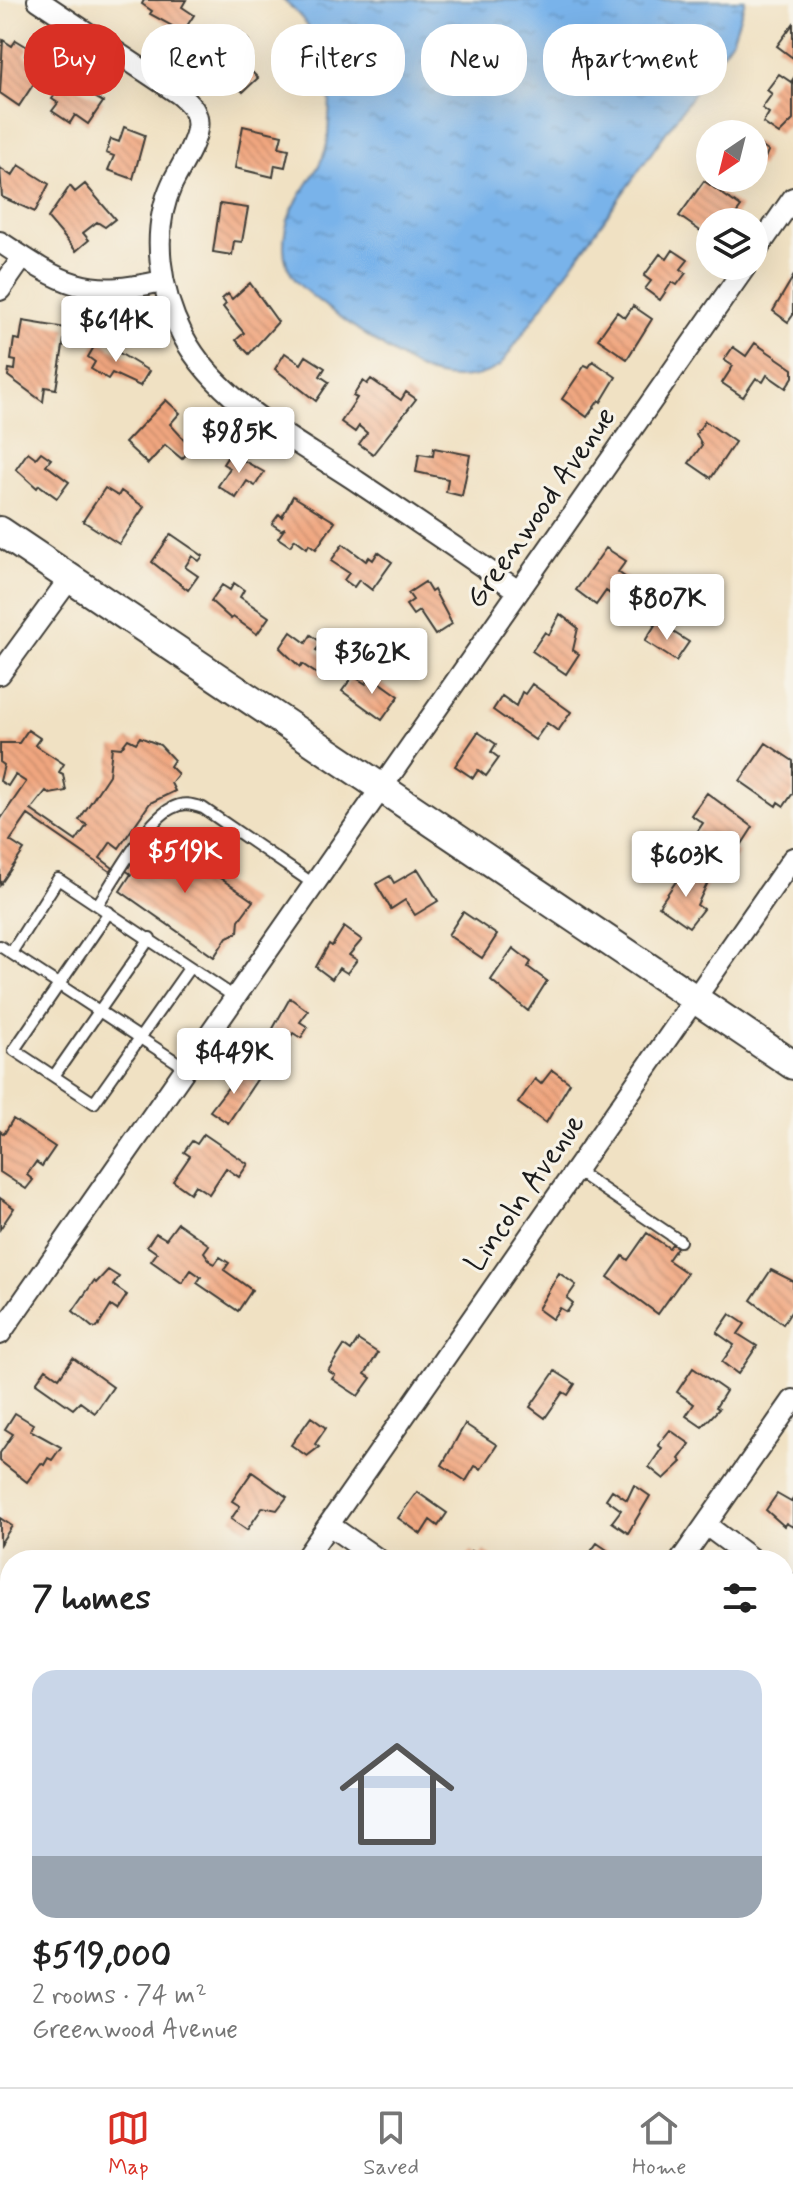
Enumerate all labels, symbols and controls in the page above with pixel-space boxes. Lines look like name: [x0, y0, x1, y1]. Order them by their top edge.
chip: Buy: [24, 24, 125, 96]
chip: Rent: [141, 24, 255, 96]
chip: Filters: [271, 24, 405, 96]
chip: New: [421, 24, 527, 96]
chip: Apartment: [543, 24, 727, 96]
north arrow: [696, 120, 768, 192]
map controls: [696, 120, 768, 280]
button: layers: [696, 208, 768, 280]
pin: $614K: [60, 296, 172, 364]
text: $614K: [79, 305, 153, 339]
street label: Greenwood Avenue: [457, 399, 625, 616]
pin: $985K: [183, 407, 295, 475]
text: $985K: [201, 416, 277, 450]
pin: $807K: [611, 574, 723, 642]
text: $807K: [628, 583, 706, 617]
pin: $362K: [316, 628, 428, 696]
text: $362K: [334, 637, 410, 671]
pin: $519K: [129, 827, 241, 895]
pin: $603K: [630, 831, 742, 899]
text: $519K: [148, 836, 222, 870]
text: $603K: [650, 840, 722, 874]
pin: $449K: [178, 1028, 290, 1096]
text: $449K: [195, 1037, 273, 1071]
street label: Lincoln Avenue: [456, 1106, 594, 1280]
text: 7 homes: [32, 1576, 151, 1621]
icon: filters: [718, 1576, 762, 1620]
icon: home: [325, 1722, 469, 1866]
text: $519,000: [32, 1934, 171, 1979]
text: 2 rooms · 74 m²: [32, 1979, 207, 2013]
text: Greenwood Avenue: [32, 2013, 238, 2047]
tab: Map: [106, 2106, 150, 2182]
tab: Saved: [363, 2106, 419, 2182]
tab: Home: [632, 2106, 687, 2182]

